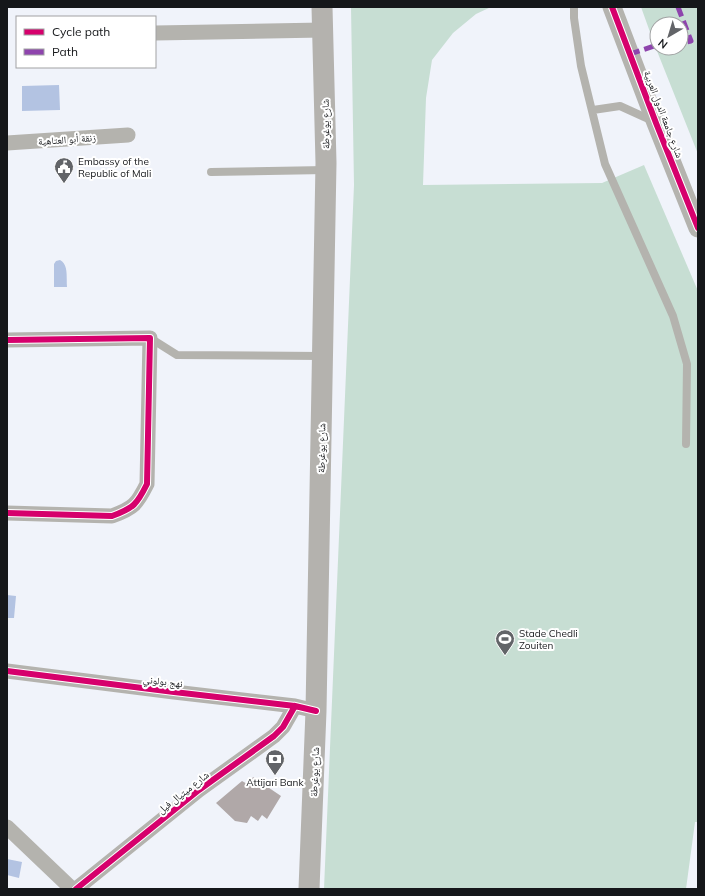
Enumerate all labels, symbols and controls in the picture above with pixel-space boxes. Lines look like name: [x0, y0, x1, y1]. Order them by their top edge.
legend: [16, 16, 156, 68]
north arrow: [649, 16, 689, 56]
text: Cycle path: [52, 24, 110, 39]
text: N: [655, 36, 670, 52]
text: Path: [52, 44, 78, 59]
street label: شارع جامعة الدول العربية: [641, 69, 686, 160]
street label: شارع يوغرطة: [319, 98, 332, 149]
street label: زنقة أبو العتاهية: [38, 131, 97, 148]
place label: Embassy of the Republic of Mali: [78, 155, 151, 180]
public building icon: Embassy of the Republic of Mali: [53, 156, 75, 184]
street label: شارع يوغرطة: [315, 423, 328, 473]
place label: Stade Chedli Zouiten: [519, 627, 578, 652]
sports icon: Stade Chedli Zouiten: [494, 628, 516, 656]
street label: نهج بولوني: [142, 673, 184, 692]
street label: شارع يوغرطة: [307, 746, 322, 797]
bank icon: Attijari Bank: [264, 748, 286, 776]
street label: شارع ميتيال فيل: [155, 768, 212, 817]
place label: Attijari Bank: [246, 776, 304, 789]

